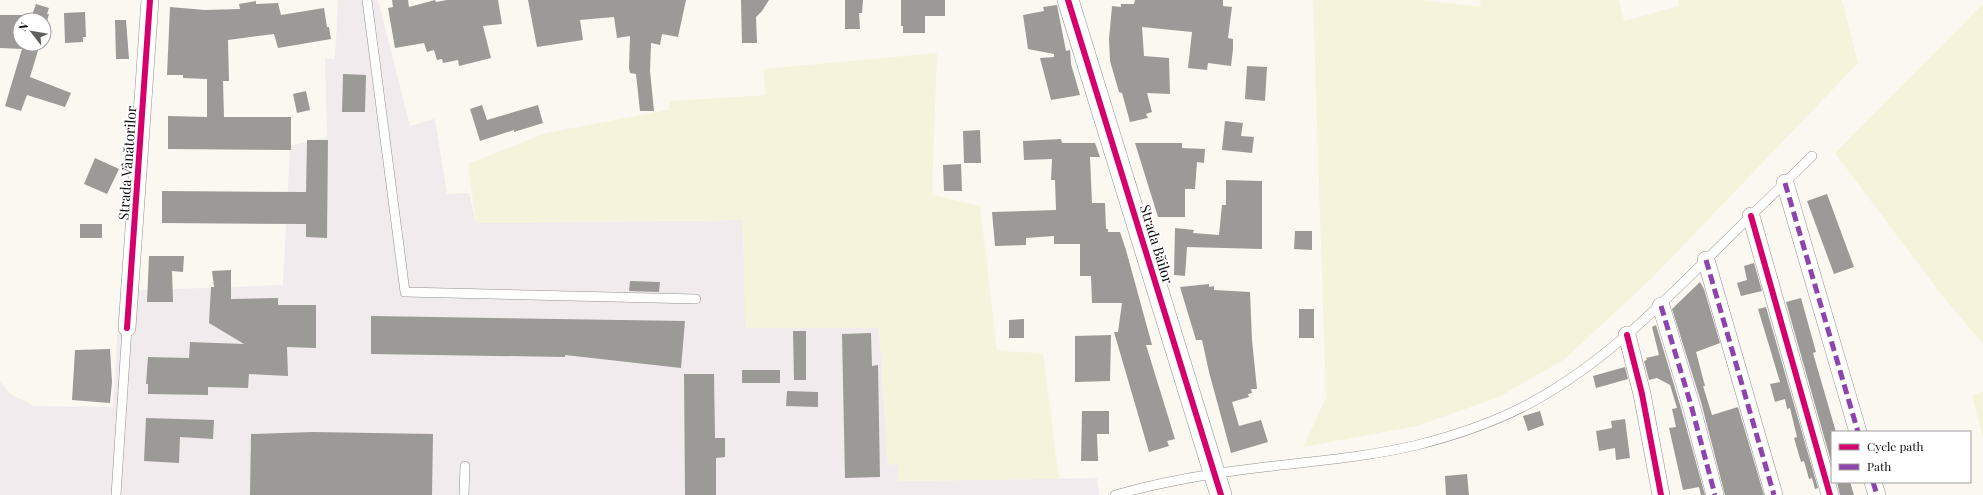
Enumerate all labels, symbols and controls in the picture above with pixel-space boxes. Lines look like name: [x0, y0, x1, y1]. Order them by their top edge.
north arrow: [12, 12, 52, 52]
text: N: [15, 19, 32, 34]
street label: Strada Vânătorilor: [114, 104, 141, 221]
street label: Strada Băilor: [1136, 202, 1178, 287]
legend: [1831, 431, 1971, 483]
text: Cycle path: [1867, 438, 1924, 454]
text: Path: [1867, 458, 1891, 474]

